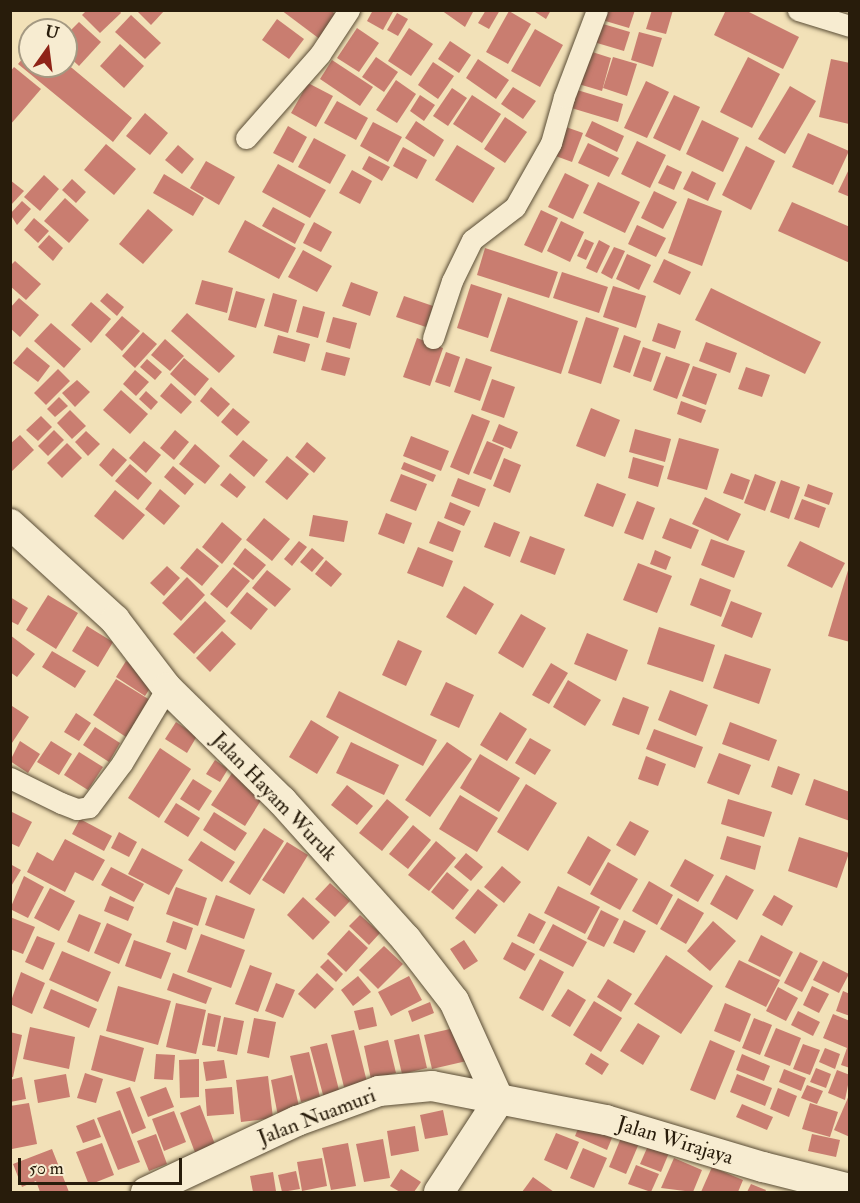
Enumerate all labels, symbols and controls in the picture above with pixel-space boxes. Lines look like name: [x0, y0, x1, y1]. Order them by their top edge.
north arrow: [18, 18, 78, 78]
text: U: [43, 21, 61, 44]
street label: Jalan Hayam Wuruk: [206, 727, 342, 867]
street label: Jalan Nuamuri: [255, 1083, 379, 1151]
street label: Jalan Wirajaya: [614, 1111, 736, 1171]
scale bar: [21, 1146, 184, 1184]
text: 50 m: [29, 1157, 64, 1180]

